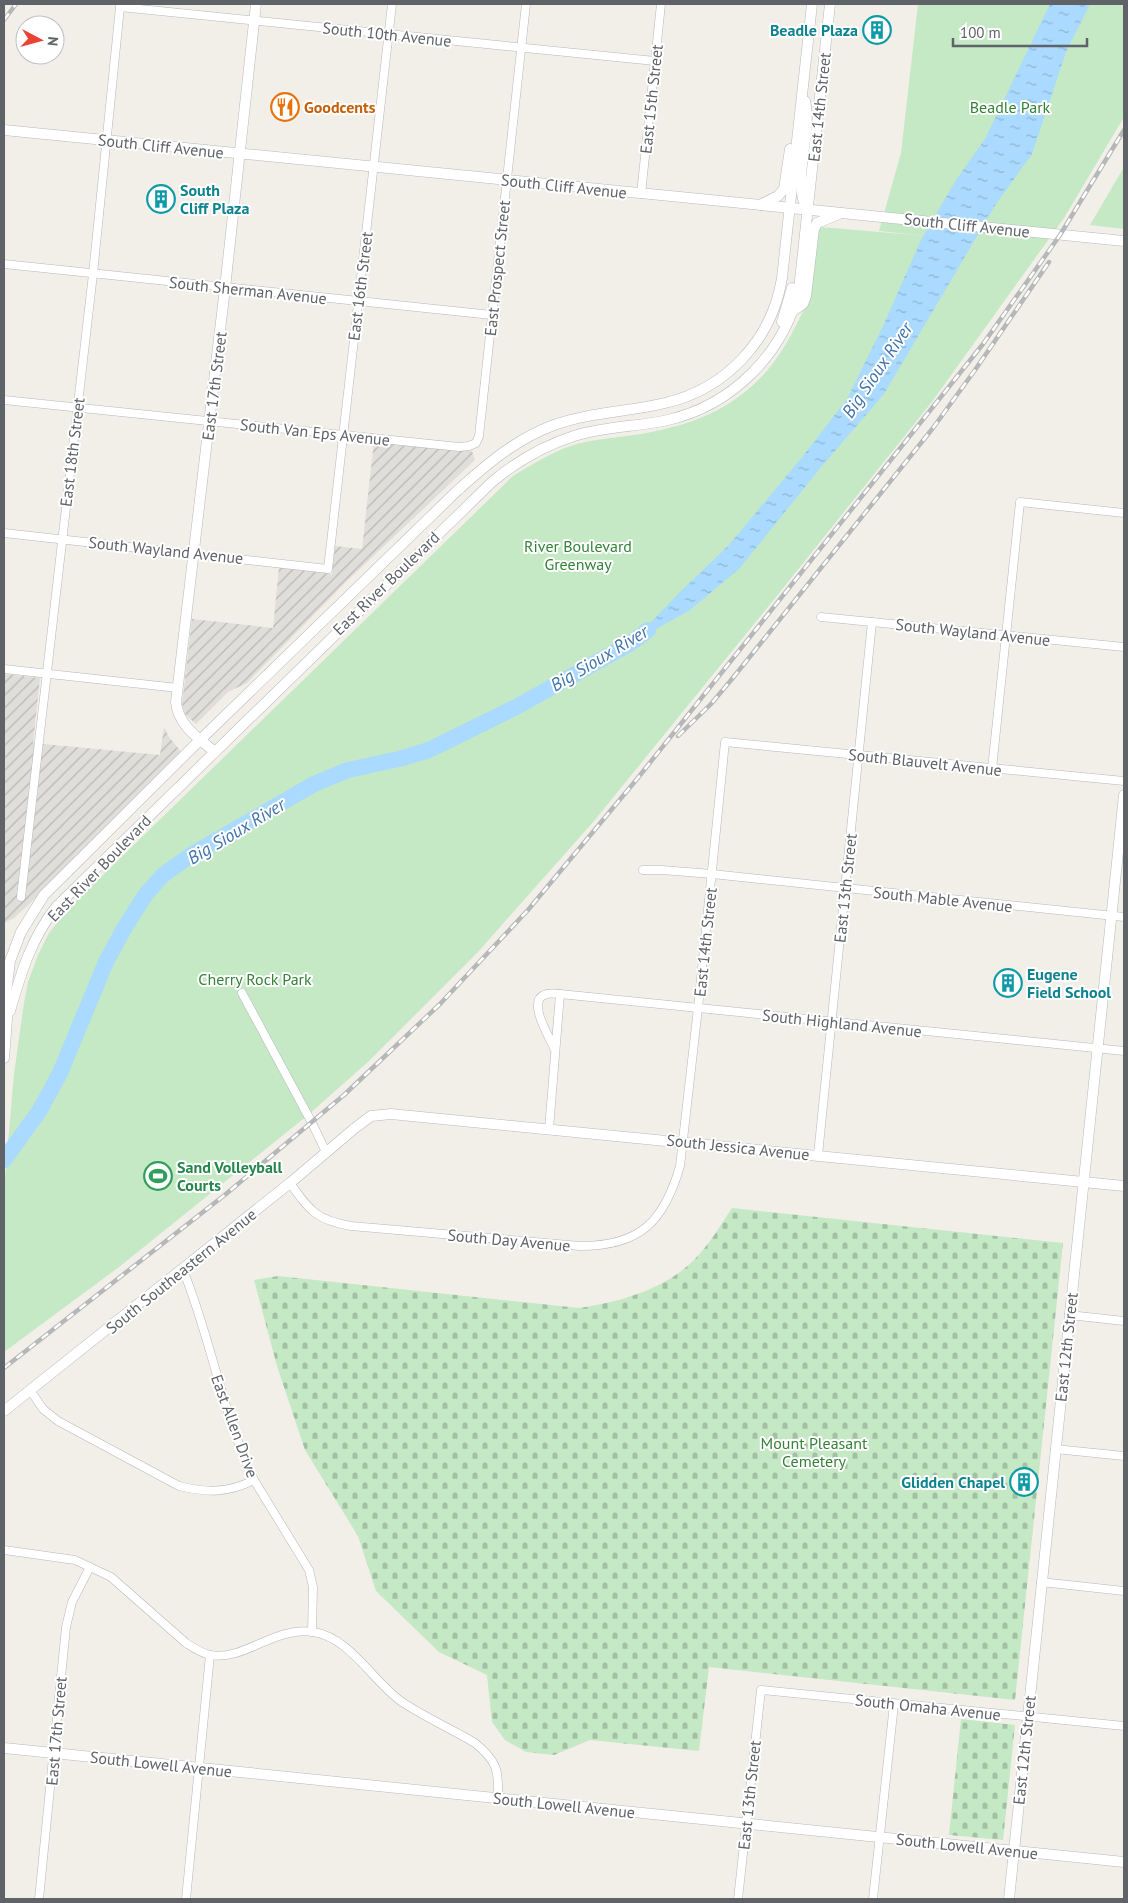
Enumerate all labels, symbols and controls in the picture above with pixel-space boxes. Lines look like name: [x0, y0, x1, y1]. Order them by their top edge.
north arrow: [15, 15, 65, 65]
building icon: Beadle Plaza: [862, 15, 892, 45]
scale bar: [953, 15, 1087, 47]
street label: South 10th Avenue: [322, 17, 452, 51]
place label: Beadle Plaza: [770, 20, 858, 40]
text: 100 m: [960, 23, 1001, 42]
text: N: [43, 36, 62, 47]
street label: East 15th Street: [635, 43, 667, 155]
street label: East 14th Street: [803, 51, 835, 163]
restaurant icon: Goodcents: [270, 92, 300, 122]
place label: Goodcents: [304, 97, 376, 117]
park label: Beadle Park: [970, 97, 1051, 117]
street label: South Cliff Avenue: [97, 129, 225, 163]
street label: South Cliff Avenue: [500, 169, 628, 203]
place label: South Cliff Plaza: [180, 180, 249, 218]
building icon: South Cliff Plaza: [146, 184, 176, 214]
street label: East Prospect Street: [480, 199, 514, 337]
street label: South Cliff Avenue: [903, 208, 1031, 242]
street label: East 16th Street: [343, 230, 377, 342]
street label: South Sherman Avenue: [168, 272, 328, 308]
water label: Big Sioux River: [837, 317, 918, 422]
street label: East 17th Street: [197, 330, 231, 441]
street label: East 18th Street: [55, 396, 89, 508]
street label: South Van Eps Avenue: [239, 414, 391, 450]
street label: East River Boulevard: [328, 527, 444, 639]
street label: South Wayland Avenue: [88, 532, 244, 568]
park label: River Boulevard Greenway: [524, 536, 632, 574]
street label: South Wayland Avenue: [895, 614, 1051, 650]
water label: Big Sioux River: [546, 619, 653, 696]
street label: South Blauvelt Avenue: [847, 744, 1003, 780]
water label: Big Sioux River: [183, 792, 290, 869]
street label: East River Boulevard: [43, 810, 155, 926]
street label: East 13th Street: [829, 832, 861, 944]
street label: South Mable Avenue: [872, 882, 1014, 916]
street label: East 14th Street: [689, 886, 721, 998]
place label: Eugene Field School: [1027, 964, 1111, 1002]
building icon: Eugene Field School: [993, 968, 1023, 998]
park label: Cherry Rock Park: [198, 969, 312, 989]
street label: South Highland Avenue: [761, 1005, 923, 1041]
street label: South Jessica Avenue: [666, 1130, 810, 1164]
place label: Sand Volleyball Courts: [177, 1157, 283, 1195]
sports icon: Sand Volleyball Courts: [143, 1161, 173, 1191]
street label: South Southeastern Avenue: [102, 1204, 260, 1338]
street label: South Day Avenue: [447, 1225, 571, 1255]
street label: East 12th Street: [1050, 1291, 1082, 1403]
street label: East Allen Drive: [207, 1372, 263, 1480]
park label: Mount Pleasant Cemetery: [761, 1433, 868, 1471]
building icon: Glidden Chapel: [1009, 1467, 1039, 1497]
place label: Glidden Chapel: [901, 1472, 1005, 1492]
street label: East 17th Street: [41, 1675, 71, 1786]
street label: South Omaha Avenue: [854, 1689, 1002, 1725]
street label: East 12th Street: [1008, 1694, 1040, 1806]
street label: East 13th Street: [733, 1739, 765, 1851]
street label: South Lowell Avenue: [89, 1747, 233, 1781]
street label: South Lowell Avenue: [492, 1788, 636, 1822]
street label: South Lowell Avenue: [895, 1829, 1039, 1863]

